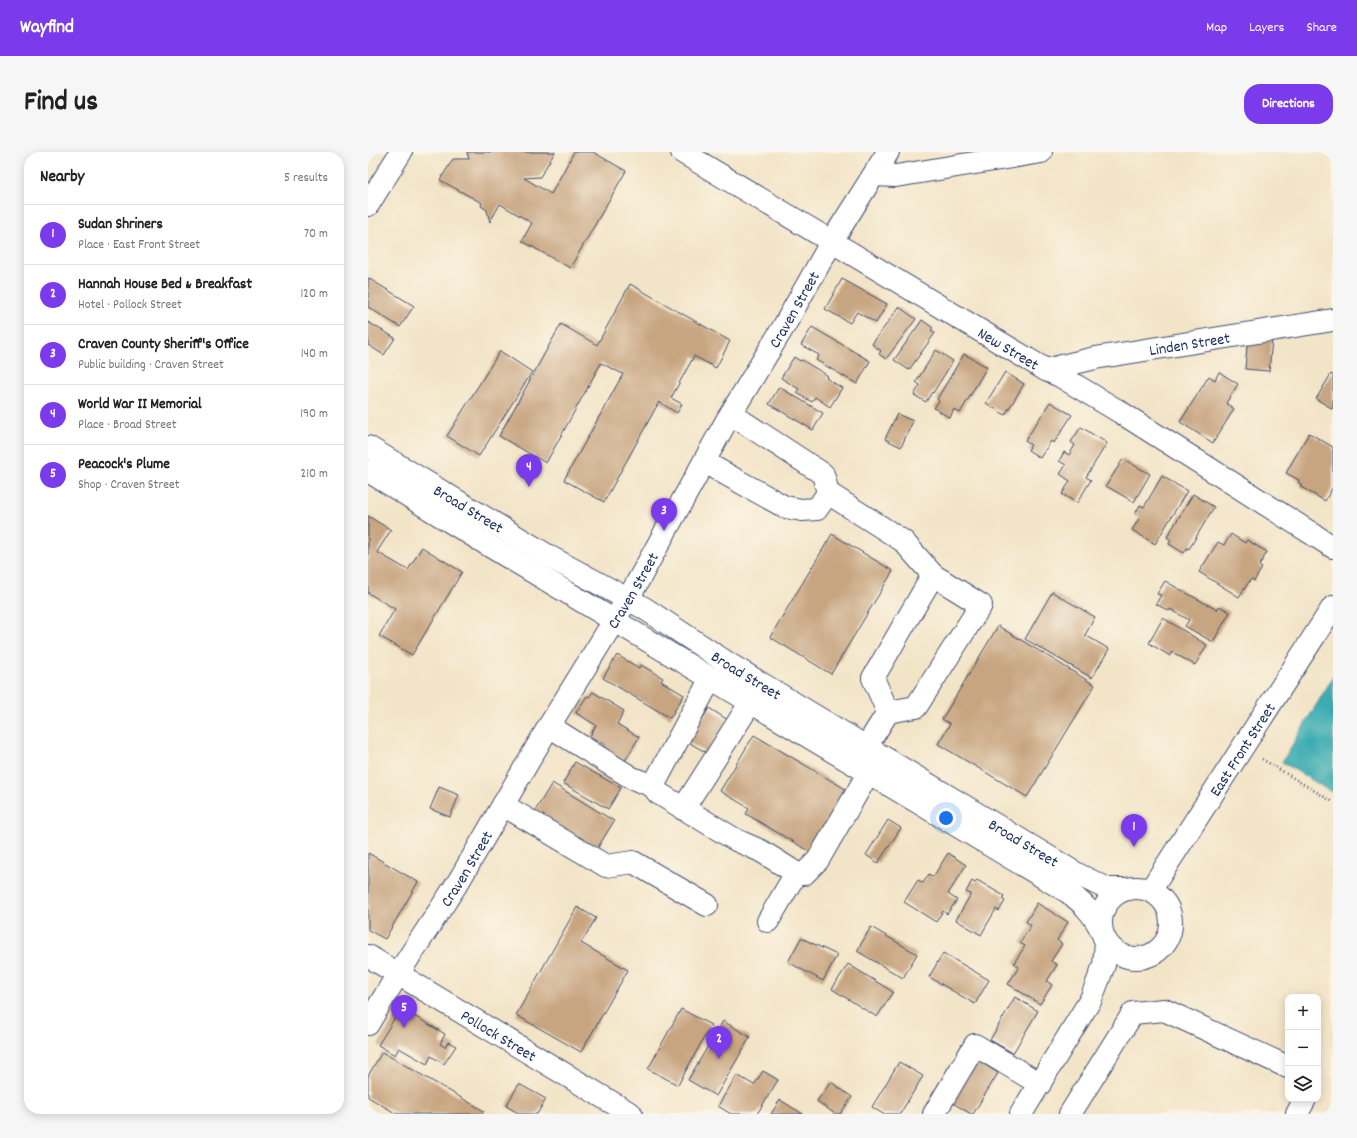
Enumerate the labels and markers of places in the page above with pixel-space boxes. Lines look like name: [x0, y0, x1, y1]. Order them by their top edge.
pin: 4: [516, 454, 542, 487]
pin: 3: [651, 498, 677, 531]
pin: 1: [1121, 814, 1147, 847]
pin: 5: [391, 995, 417, 1028]
pin: 2: [706, 1026, 732, 1059]

